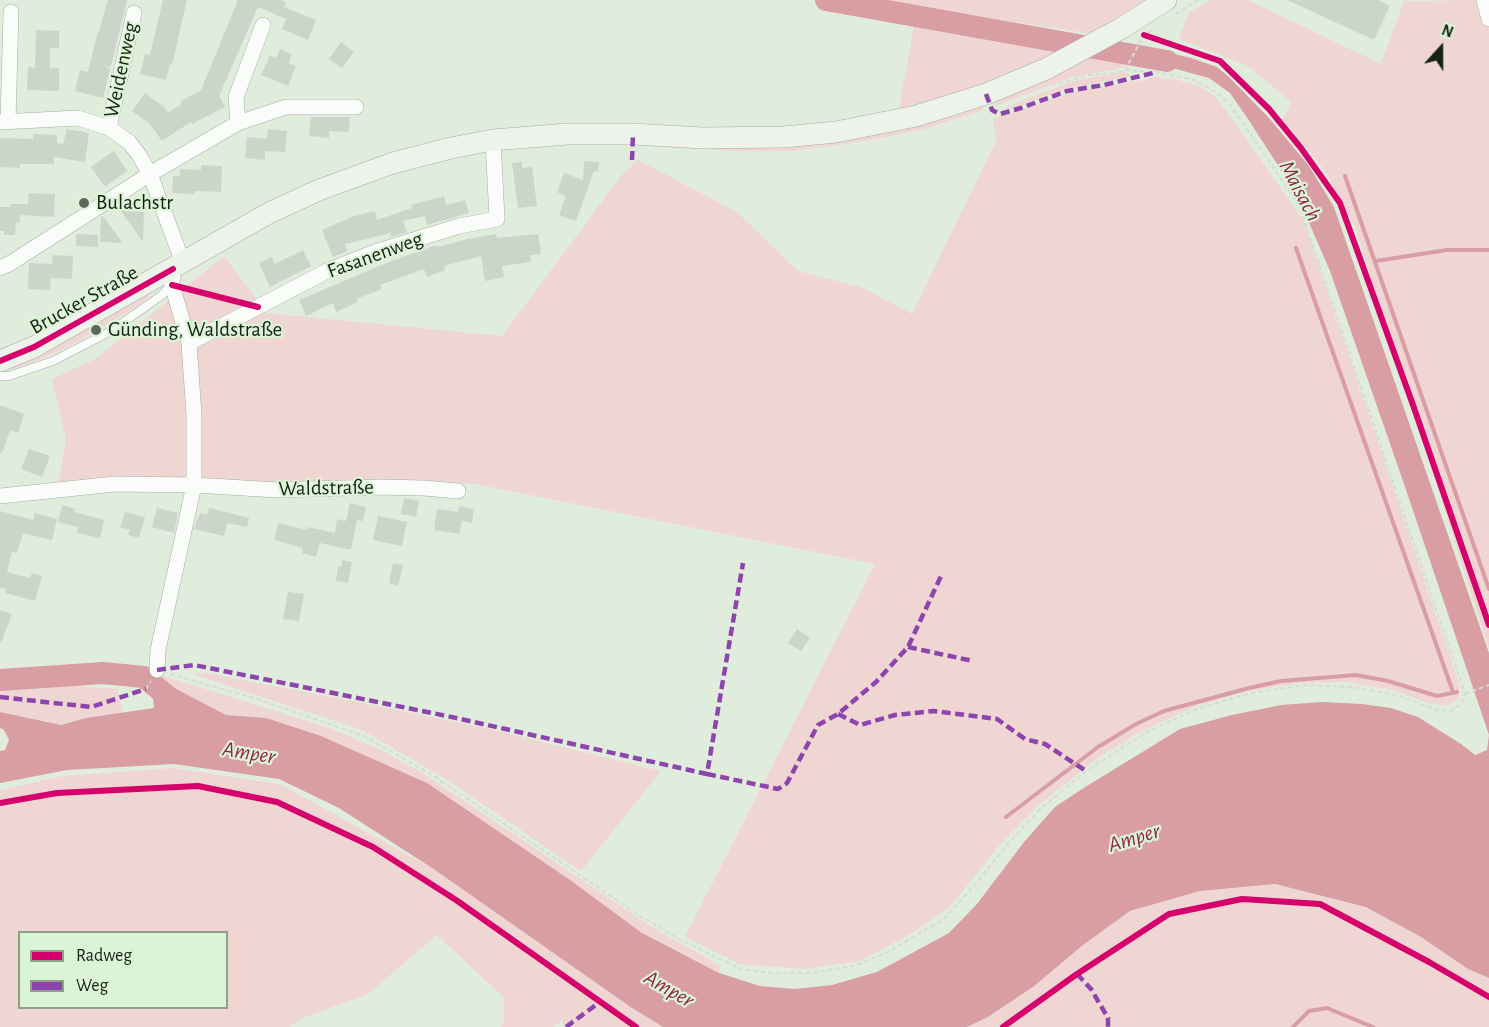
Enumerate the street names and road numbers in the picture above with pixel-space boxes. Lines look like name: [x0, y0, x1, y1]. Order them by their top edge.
street label: Weidenweg: [99, 20, 143, 120]
street label: Fasanenweg: [324, 226, 426, 284]
street label: Brucker Straße: [25, 260, 143, 340]
street label: Waldstraße: [278, 475, 374, 501]

